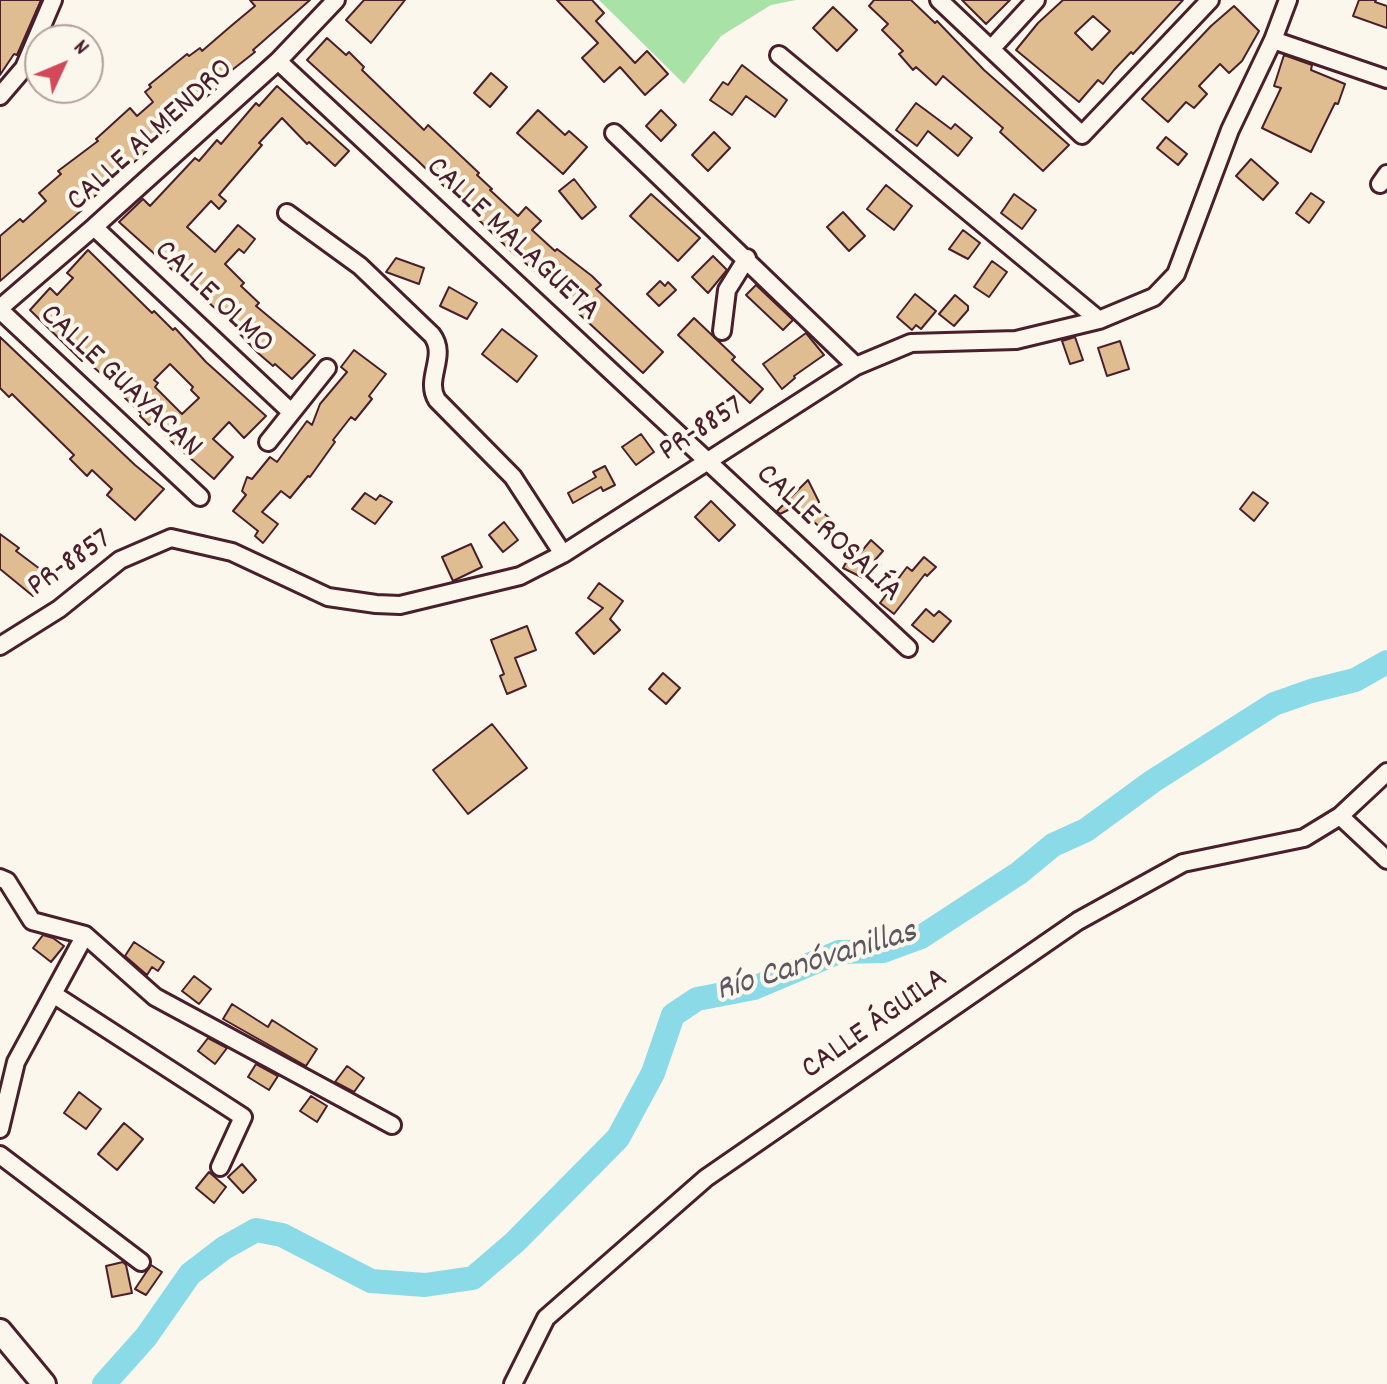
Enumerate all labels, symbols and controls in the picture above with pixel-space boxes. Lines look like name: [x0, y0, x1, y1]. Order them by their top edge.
north arrow: [24, 24, 104, 104]
text: N: [65, 34, 95, 63]
street label: CALLE ALMENDRO: [61, 52, 243, 222]
street label: CALLE MALAGUETA: [416, 150, 606, 332]
street label: CALLE OLMO: [144, 234, 280, 364]
street label: CALLE GUAYACAN: [30, 298, 208, 468]
street label: PR-8857: [653, 389, 753, 473]
street label: CALLE ROSALÍA: [746, 457, 908, 613]
street label: PR-8857: [22, 522, 120, 608]
water label: Río Canóvanillas: [712, 914, 922, 1014]
street label: CALLE ÁGUILA: [795, 962, 957, 1090]

